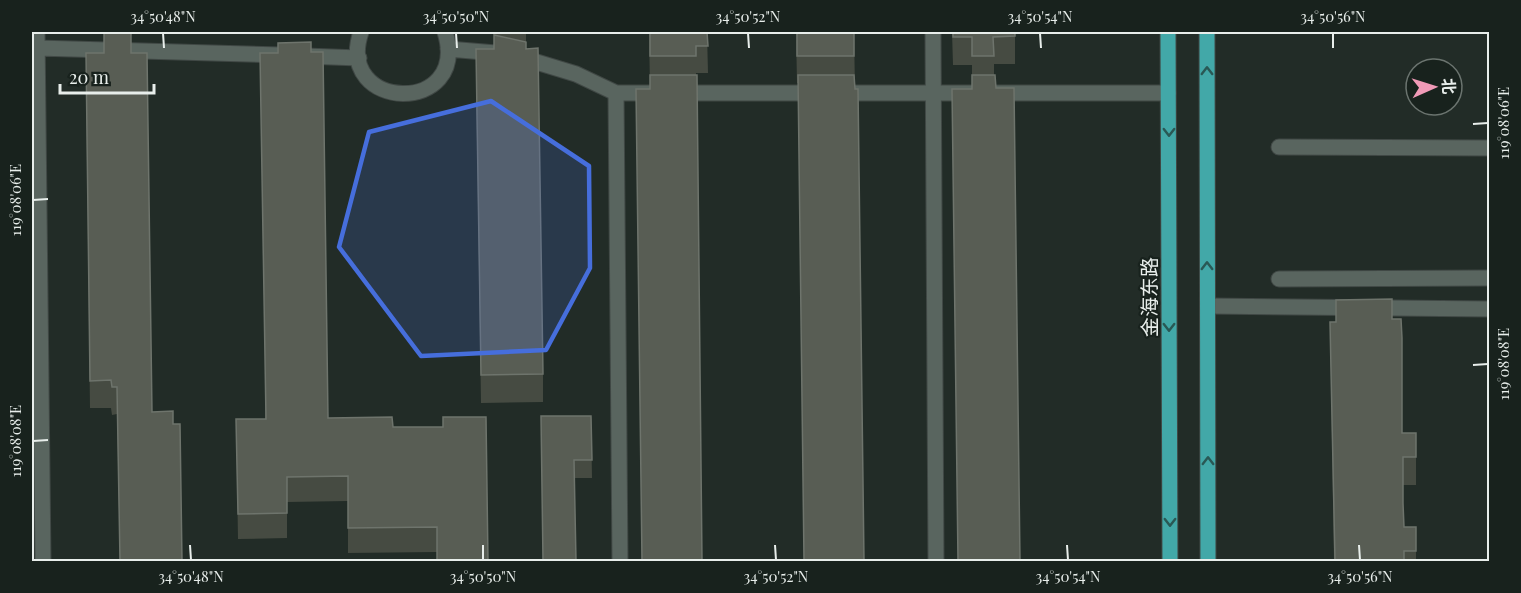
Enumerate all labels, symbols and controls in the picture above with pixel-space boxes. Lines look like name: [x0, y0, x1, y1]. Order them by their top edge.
text: 34°50'48"N: [130, 6, 196, 26]
text: 34°50'50"N: [423, 6, 490, 26]
text: 34°50'52"N: [716, 6, 781, 26]
text: 34°50'54"N: [1008, 6, 1073, 26]
text: 34°50'56"N: [1300, 6, 1366, 26]
scale bar: [60, 57, 154, 95]
north arrow: [1404, 57, 1464, 117]
text: 20 m: [69, 65, 109, 89]
one-way arrow: [1201, 67, 1213, 76]
text: 北: [1439, 78, 1460, 95]
text: 119°08'06"E: [1493, 87, 1513, 159]
one-way arrow: [1163, 127, 1175, 136]
text: 119°08'06"E: [5, 164, 25, 236]
street label: 金海东路: [1135, 257, 1162, 337]
one-way arrow: [1201, 262, 1213, 271]
one-way arrow: [1163, 322, 1175, 331]
text: 119°08'08"E: [1493, 328, 1513, 400]
text: 119°08'08"E: [5, 405, 25, 477]
one-way arrow: [1202, 457, 1214, 466]
one-way arrow: [1164, 517, 1176, 526]
text: 34°50'48"N: [158, 566, 224, 586]
text: 34°50'50"N: [450, 566, 517, 586]
text: 34°50'52"N: [744, 566, 809, 586]
text: 34°50'54"N: [1036, 566, 1101, 586]
text: 34°50'56"N: [1327, 566, 1393, 586]

